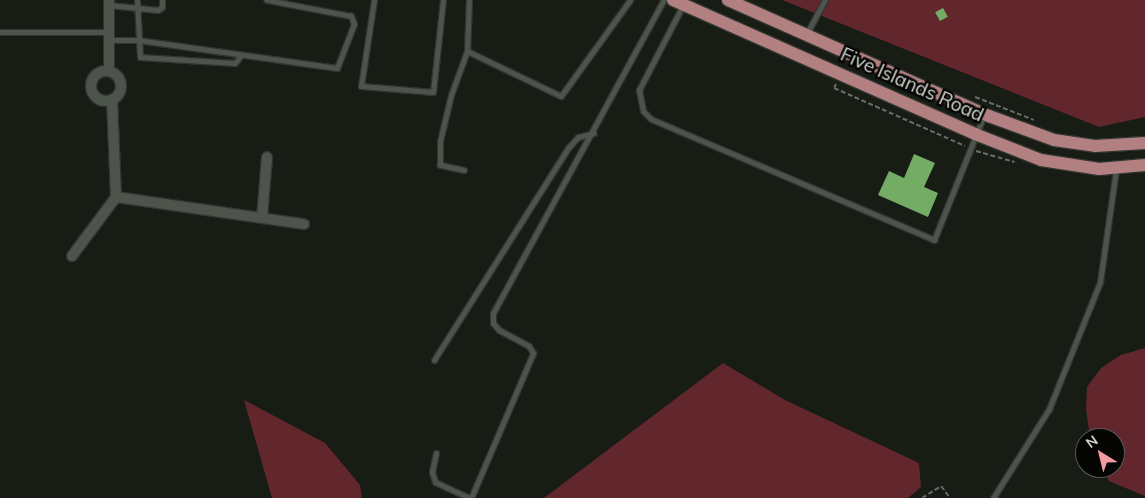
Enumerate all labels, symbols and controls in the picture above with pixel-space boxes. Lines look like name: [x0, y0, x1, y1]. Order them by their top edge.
street label: Five Islands Road: [837, 43, 987, 127]
north arrow: [1075, 428, 1125, 478]
text: N: [1082, 431, 1101, 452]

